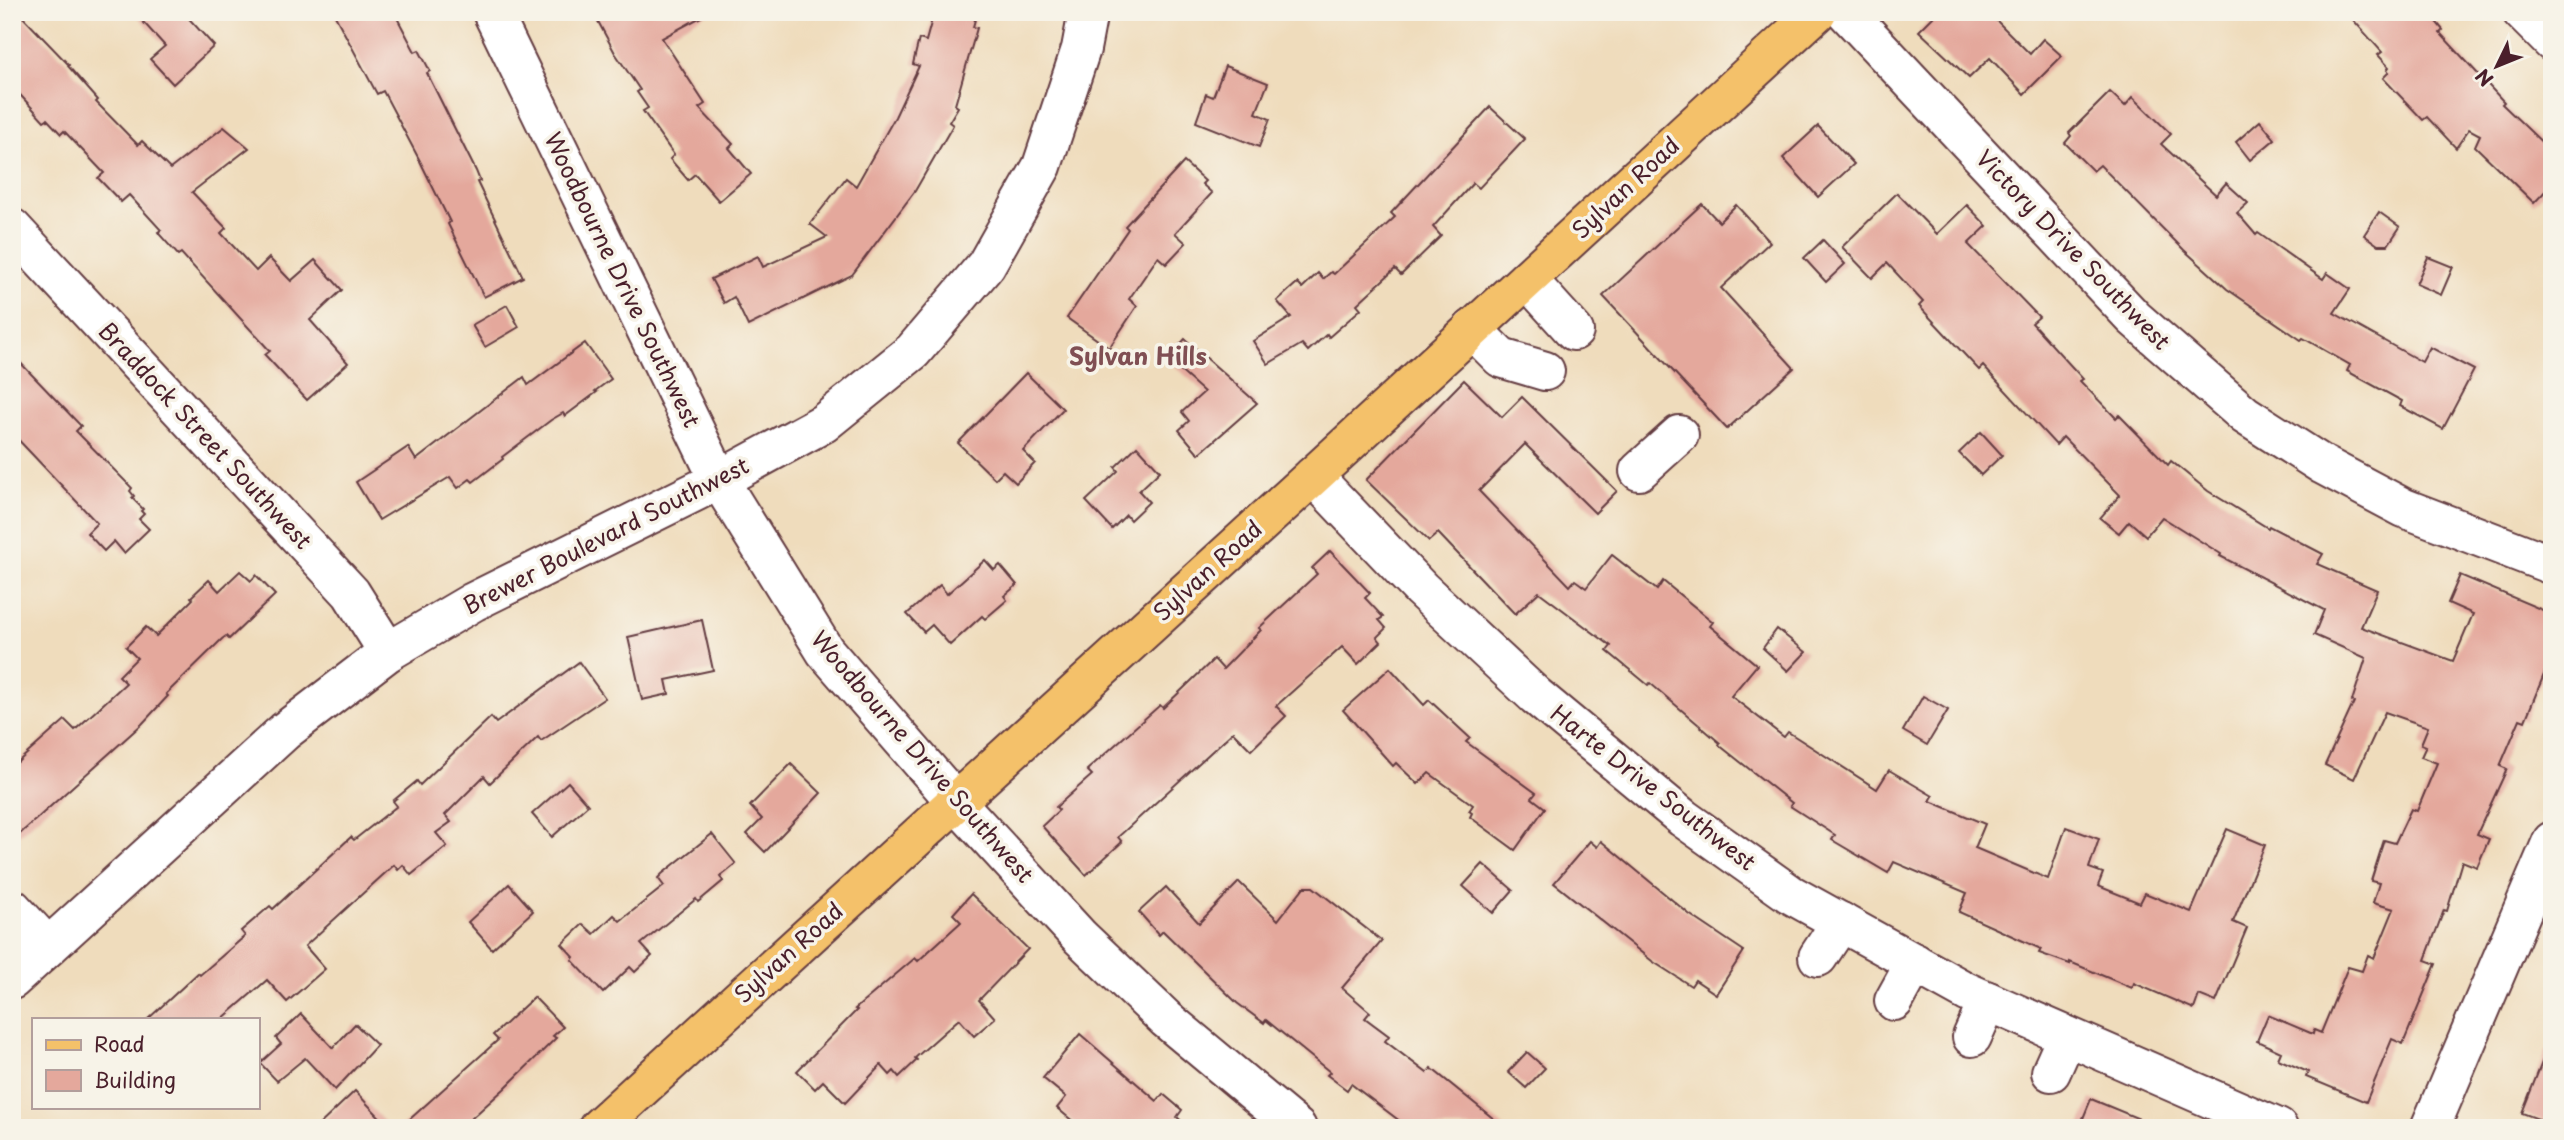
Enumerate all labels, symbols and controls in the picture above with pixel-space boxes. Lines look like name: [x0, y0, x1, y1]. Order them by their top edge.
north arrow: [2462, 32, 2532, 102]
text: N: [2468, 63, 2499, 93]
street label: Woodbourne Drive Southwest: [536, 126, 710, 433]
street label: Sylvan Road: [1563, 128, 1687, 246]
street label: Victory Drive Southwest: [1969, 141, 2179, 357]
street label: Braddock Street Southwest: [91, 314, 321, 556]
district label: Sylvan Hills: [1069, 337, 1207, 373]
street label: Brewer Boulevard Southwest: [456, 447, 754, 622]
street label: Sylvan Road: [1145, 511, 1269, 628]
street label: Woodbourne Drive Southwest: [803, 622, 1043, 890]
street label: Harte Drive Southwest: [1544, 695, 1764, 878]
street label: Sylvan Road: [726, 893, 850, 1010]
legend: [32, 1018, 259, 1108]
text: Road: [94, 1027, 145, 1059]
text: Building: [94, 1063, 176, 1095]

